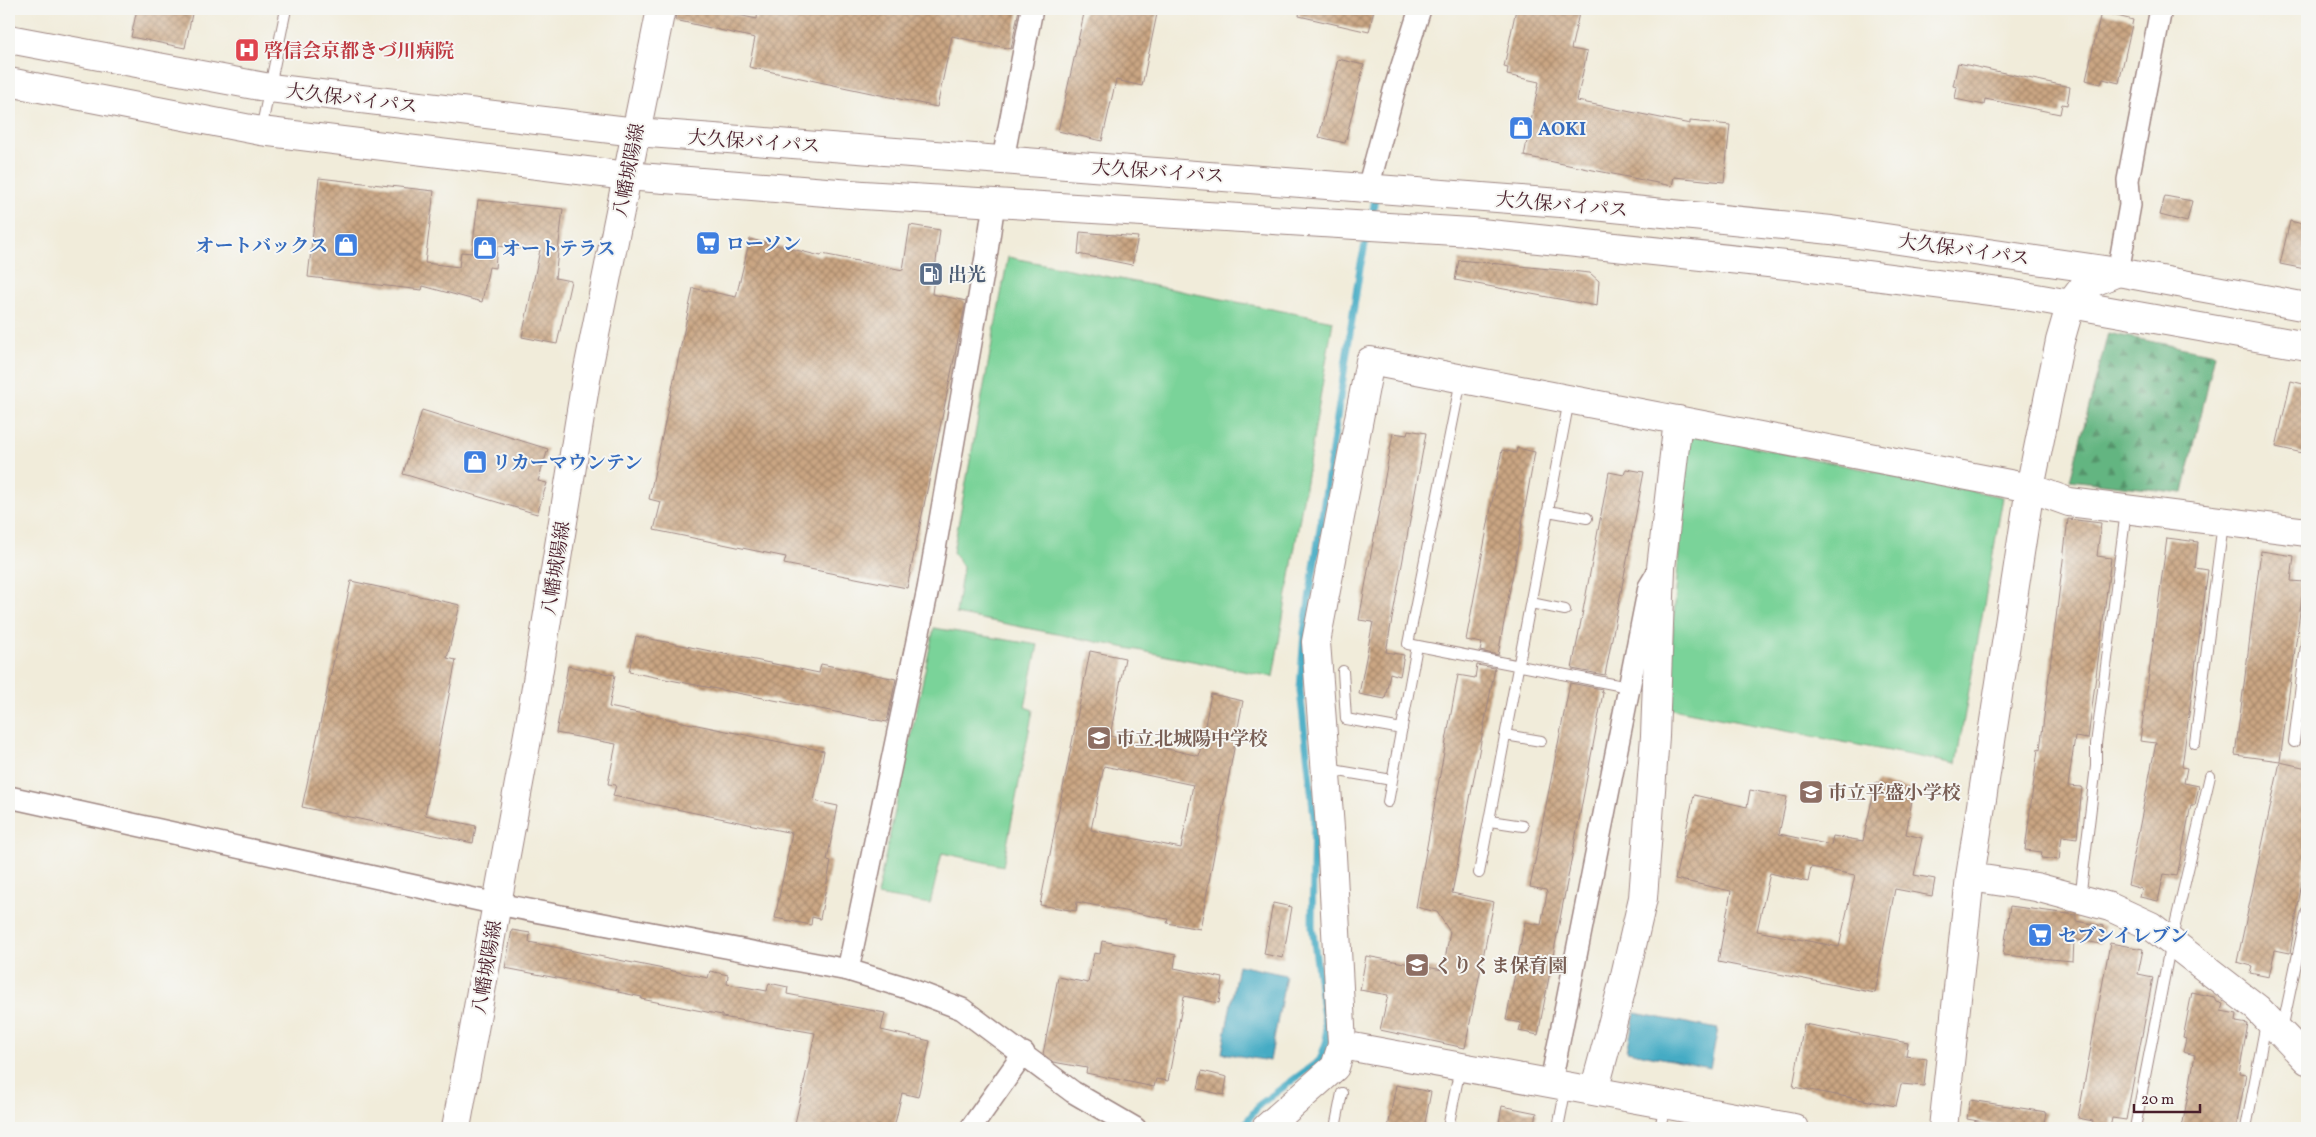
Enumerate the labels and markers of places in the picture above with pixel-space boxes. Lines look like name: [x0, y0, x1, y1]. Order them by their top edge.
hospital icon: 啓信会京都きづ川病院: [234, 37, 260, 63]
place label: 啓信会京都きづ川病院: [264, 39, 454, 65]
shop icon: AOKI: [1508, 115, 1534, 141]
place label: AOKI: [1538, 117, 1586, 143]
supermarket icon: ローソン: [695, 230, 721, 256]
shop icon: オートバックス: [333, 232, 359, 258]
place label: ローソン: [726, 232, 801, 258]
place label: オートバックス: [196, 234, 328, 260]
shop icon: オートテラス: [472, 235, 498, 261]
place label: オートテラス: [502, 237, 615, 263]
fuel station icon: 出光: [918, 261, 944, 287]
place label: 出光: [948, 263, 986, 289]
shop icon: リカーマウンテン: [462, 449, 488, 475]
place label: リカーマウンテン: [492, 451, 643, 477]
school or university icon: 市立北城陽中学校: [1086, 725, 1112, 751]
place label: 市立北城陽中学校: [1116, 727, 1268, 753]
school or university icon: 市立平盛小学校: [1798, 779, 1824, 805]
place label: 市立平盛小学校: [1828, 781, 1961, 807]
supermarket icon: セブンイレブン: [2027, 922, 2053, 948]
place label: セブンイレブン: [2058, 924, 2189, 950]
school or university icon: くりくま保育園: [1404, 952, 1430, 978]
place label: くりくま保育園: [1434, 954, 1567, 980]

